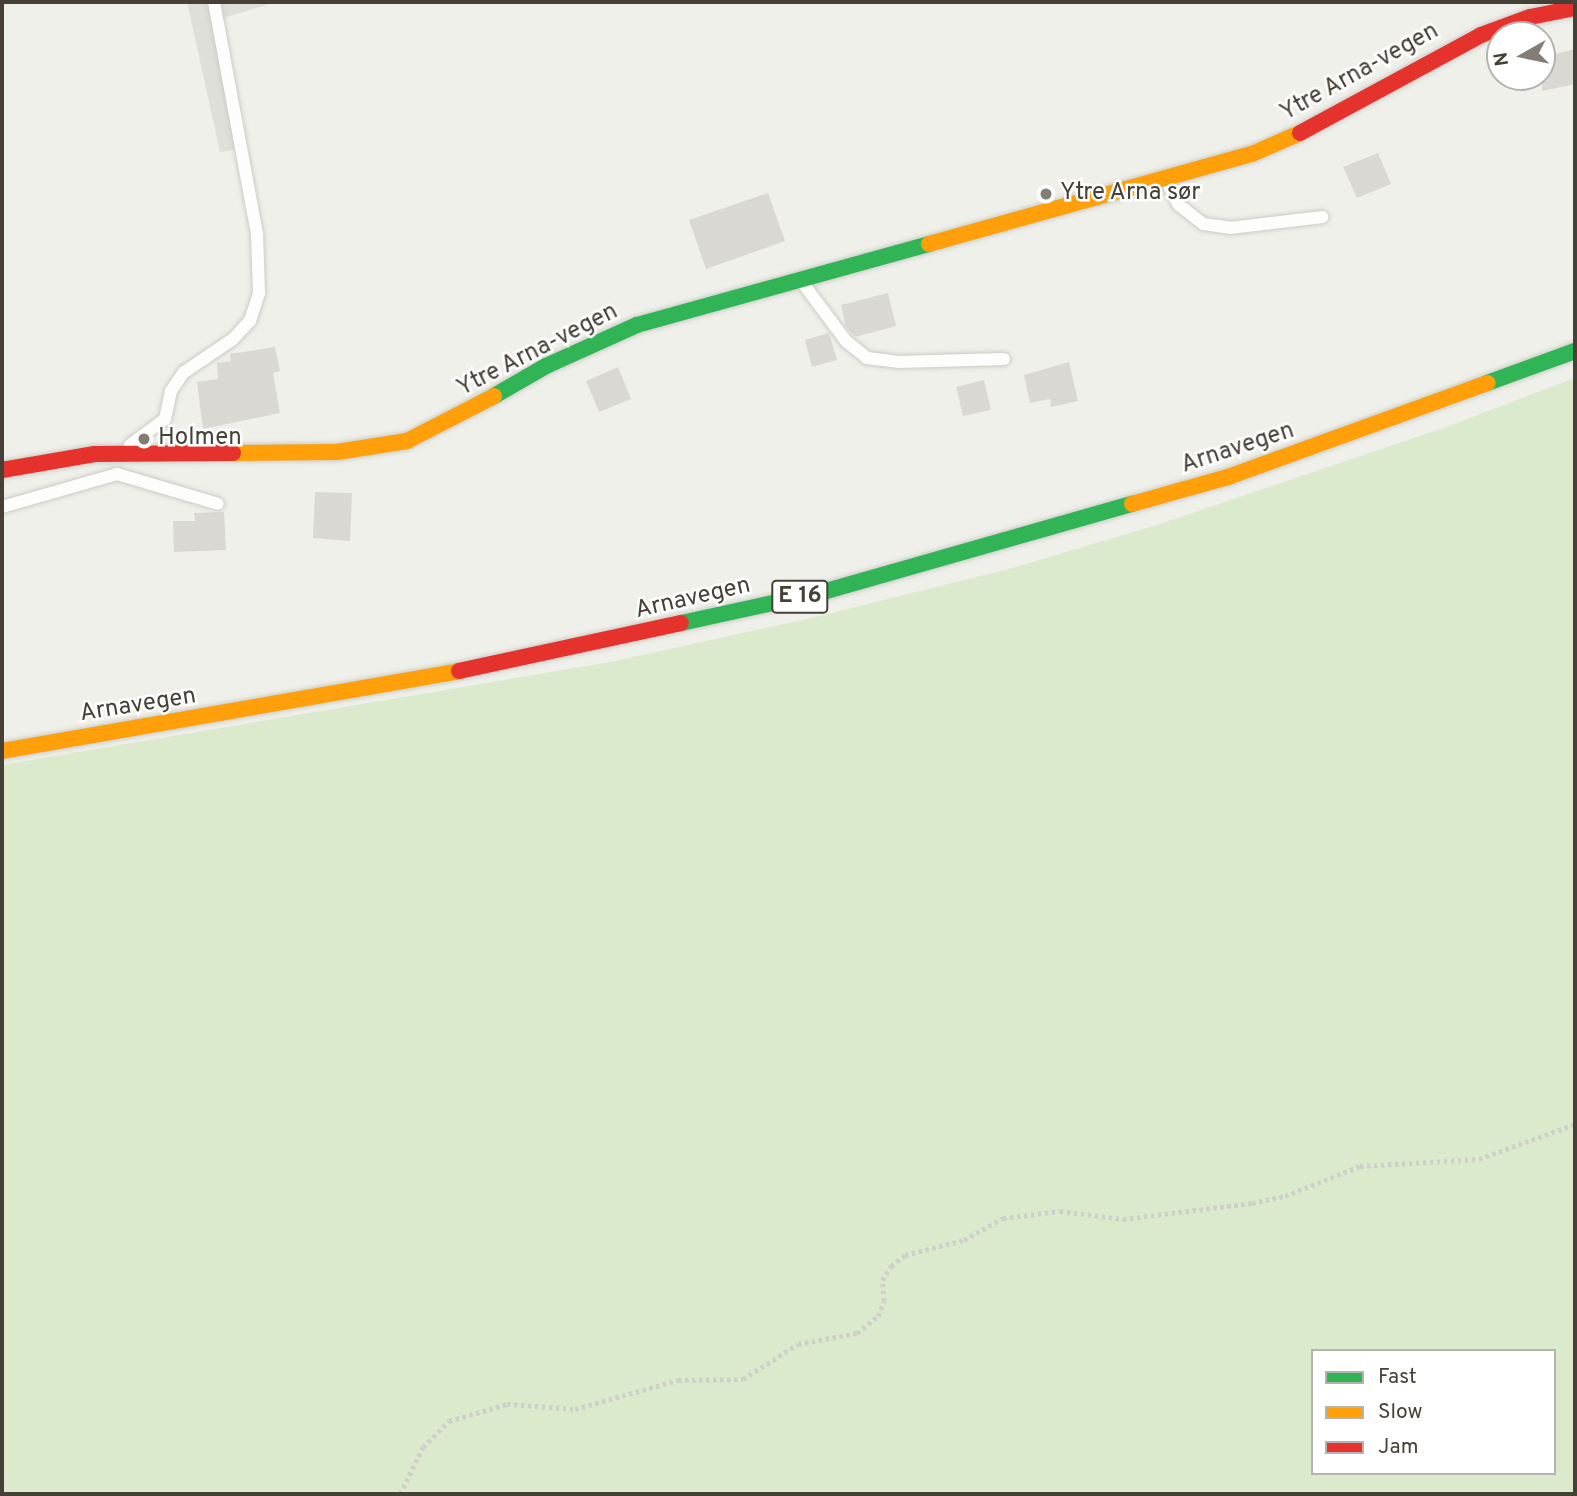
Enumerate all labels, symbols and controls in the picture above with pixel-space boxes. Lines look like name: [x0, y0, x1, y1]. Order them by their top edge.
street label: Ytre Arna-vegen: [1275, 17, 1445, 129]
north arrow: [1486, 21, 1556, 91]
text: N: [1489, 50, 1515, 68]
place label: Ytre Arna sør: [1060, 180, 1202, 208]
marker: Ytre Arna sør: [1038, 186, 1054, 202]
street label: Ytre Arna-vegen: [452, 298, 624, 404]
street label: Arnavegen: [1178, 417, 1298, 481]
place label: Holmen: [158, 425, 242, 453]
marker: Holmen: [136, 431, 152, 447]
street label: Arnavegen: [633, 572, 753, 626]
road number: E 16: [770, 578, 830, 617]
street label: Arnavegen: [78, 683, 198, 729]
legend: [1311, 1349, 1556, 1475]
text: Fast: [1378, 1364, 1417, 1391]
text: Slow: [1378, 1399, 1423, 1426]
text: Jam: [1378, 1434, 1419, 1461]

